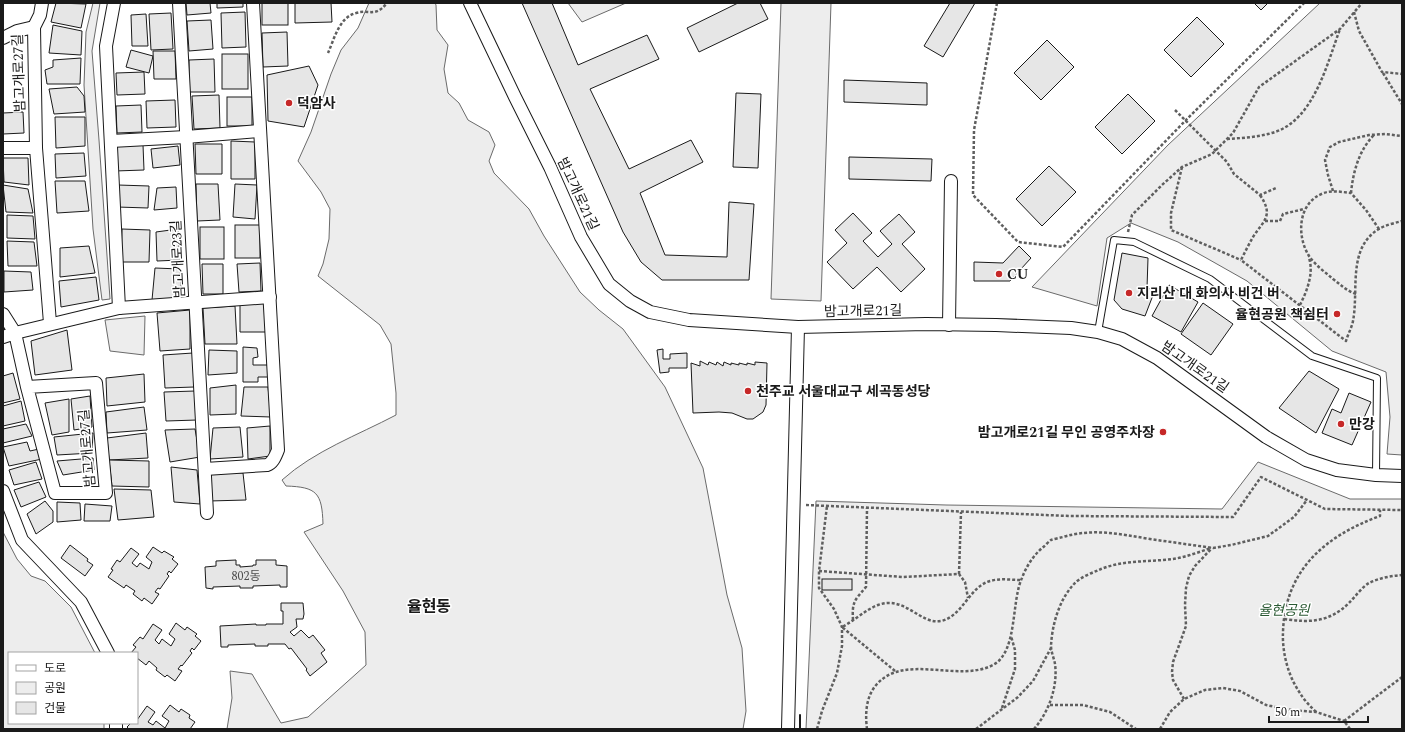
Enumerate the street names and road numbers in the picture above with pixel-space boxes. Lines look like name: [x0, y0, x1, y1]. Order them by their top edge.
street label: 밤고개로27길: [7, 33, 31, 113]
street label: 밤고개로21길: [552, 154, 604, 234]
street label: 밤고개로23길: [165, 219, 191, 299]
street label: 밤고개로21길: [824, 300, 902, 322]
street label: 밤고개로21길: [1157, 336, 1233, 398]
street label: 밤고개로27길: [73, 408, 101, 488]

